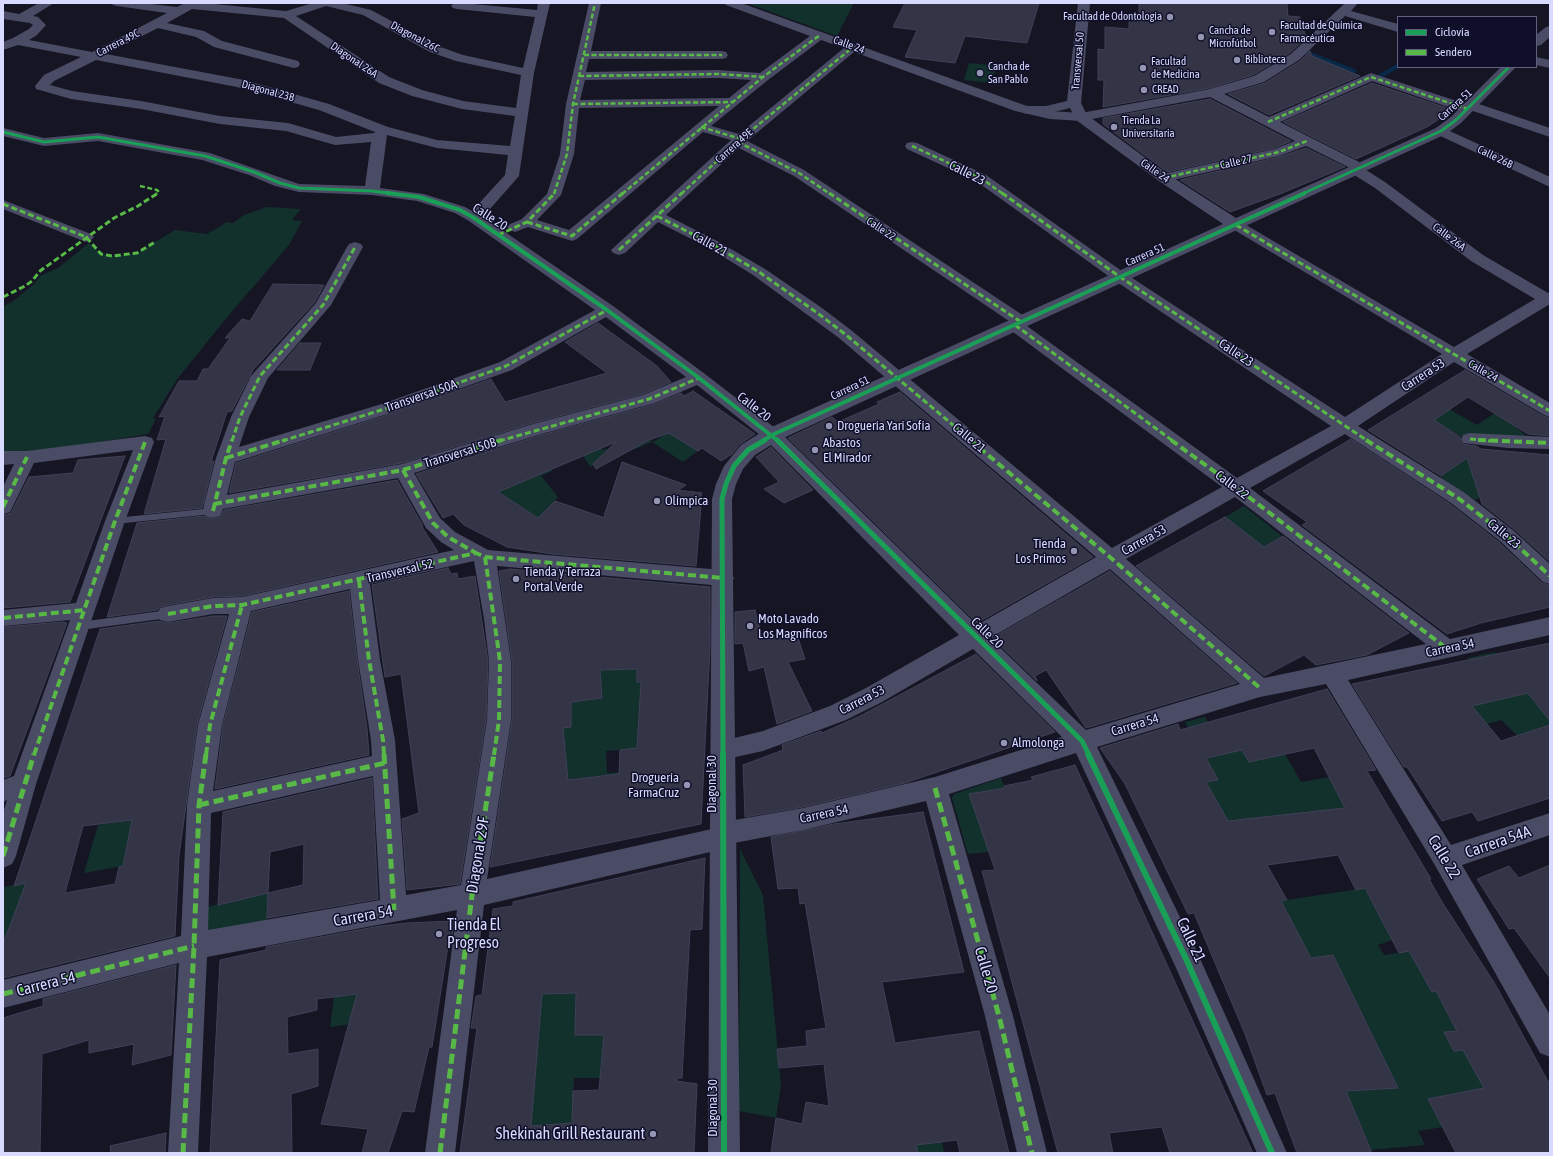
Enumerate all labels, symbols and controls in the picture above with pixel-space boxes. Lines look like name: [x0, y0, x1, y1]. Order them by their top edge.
place label: Facultad de Odontología: [1063, 10, 1162, 24]
marker: Facultad de Odontología: [1165, 12, 1175, 22]
legend: [1397, 16, 1537, 68]
street label: Diagonal 26C: [388, 19, 442, 55]
place label: Facultad de Química Farmacéutica: [1280, 19, 1362, 45]
place label: Cancha de Microfútbol: [1209, 24, 1256, 50]
text: Ciclovía: [1435, 25, 1469, 39]
street label: Carrera 49C: [94, 27, 142, 59]
marker: Facultad de Química Farmacéutica: [1267, 27, 1277, 37]
street label: Transversal 50: [1069, 32, 1087, 90]
marker: Cancha de Microfútbol: [1196, 32, 1206, 42]
street label: Calle 24: [831, 33, 867, 57]
street label: Diagonal 26A: [328, 39, 380, 81]
text: Sendero: [1435, 45, 1472, 59]
place label: Biblioteca: [1245, 53, 1286, 67]
place label: Facultad de Medicina: [1151, 55, 1200, 81]
marker: Biblioteca: [1232, 55, 1242, 65]
place label: Cancha de San Pablo: [988, 60, 1030, 86]
marker: Facultad de Medicina: [1138, 63, 1148, 73]
marker: Cancha de San Pablo: [975, 68, 985, 78]
street label: Diagonal 23B: [240, 78, 296, 104]
place label: CREAD: [1152, 83, 1179, 97]
marker: CREAD: [1139, 85, 1149, 95]
street label: Carrera 51: [1435, 86, 1475, 124]
place label: Tienda La Universitaria: [1122, 114, 1175, 140]
marker: Tienda La Universitaria: [1109, 122, 1119, 132]
street label: Carrera 49E: [712, 126, 756, 166]
street label: Calle 26B: [1475, 143, 1515, 171]
street label: Calle 27: [1219, 152, 1253, 172]
street label: Calle 24: [1138, 156, 1172, 186]
street label: Calle 23: [946, 157, 988, 189]
street label: Calle 20: [470, 200, 510, 234]
street label: Calle 22: [864, 214, 898, 244]
street label: Calle 26A: [1430, 220, 1468, 254]
street label: Calle 21: [689, 228, 731, 260]
street label: Carrera 51: [1123, 241, 1167, 269]
street label: Calle 23: [1216, 336, 1256, 370]
street label: Carrera 53: [1398, 355, 1448, 395]
street label: Calle 24: [1466, 357, 1500, 385]
street label: Carrera 51: [828, 373, 872, 403]
street label: Transversal 50A: [383, 376, 459, 416]
street label: Calle 20: [734, 389, 774, 425]
place label: Droguería Yari Sofía: [837, 418, 930, 434]
street label: Calle 21: [949, 420, 989, 456]
marker: Droguería Yari Sofía: [824, 421, 834, 431]
street label: Transversal 50B: [422, 435, 498, 471]
place label: Abastos El Mirador: [823, 435, 871, 466]
marker: Abastos El Mirador: [810, 445, 820, 455]
street label: Calle 22: [1212, 467, 1252, 503]
place label: Olímpica: [665, 493, 708, 509]
marker: Olímpica: [652, 496, 662, 506]
street label: Calle 23: [1484, 516, 1524, 552]
street label: Carrera 53: [1119, 521, 1169, 559]
place label: Tienda Los Primos: [1015, 536, 1066, 567]
marker: Tienda Los Primos: [1069, 546, 1079, 556]
street label: Transversal 52: [365, 556, 435, 586]
place label: Tienda y Terraza Portal Verde: [524, 564, 601, 595]
marker: Tienda y Terraza Portal Verde: [511, 574, 521, 584]
place label: Moto Lavado Los Magnificos: [758, 611, 827, 642]
street label: Calle 20: [968, 614, 1006, 652]
marker: Moto Lavado Los Magnificos: [745, 621, 755, 631]
street label: Carrera 54: [1424, 635, 1476, 661]
street label: Carrera 53: [837, 682, 887, 718]
street label: Carrera 54: [1109, 710, 1161, 740]
place label: Almolonga: [1012, 735, 1064, 751]
marker: Almolonga: [999, 738, 1009, 748]
street label: Diagonal 30: [704, 755, 720, 813]
place label: Droguería FarmaCruz: [628, 770, 679, 801]
marker: Droguería FarmaCruz: [682, 780, 692, 790]
street label: Carrera 54: [798, 801, 850, 827]
street label: Diagonal 29F: [462, 815, 494, 895]
street label: Carrera 54A: [1463, 822, 1533, 862]
street label: Calle 22: [1424, 832, 1464, 882]
street label: Carrera 54: [332, 901, 394, 931]
street label: Calle 21: [1172, 914, 1210, 966]
place label: Tienda El Progreso: [447, 915, 501, 953]
marker: Tienda El Progreso: [434, 929, 444, 939]
street label: Calle 20: [970, 945, 1002, 995]
street label: Carrera 54: [14, 967, 78, 1001]
street label: Diagonal 30: [705, 1079, 721, 1137]
place label: Shekinah Grill Restaurant: [495, 1124, 645, 1144]
marker: Shekinah Grill Restaurant: [648, 1129, 658, 1139]

